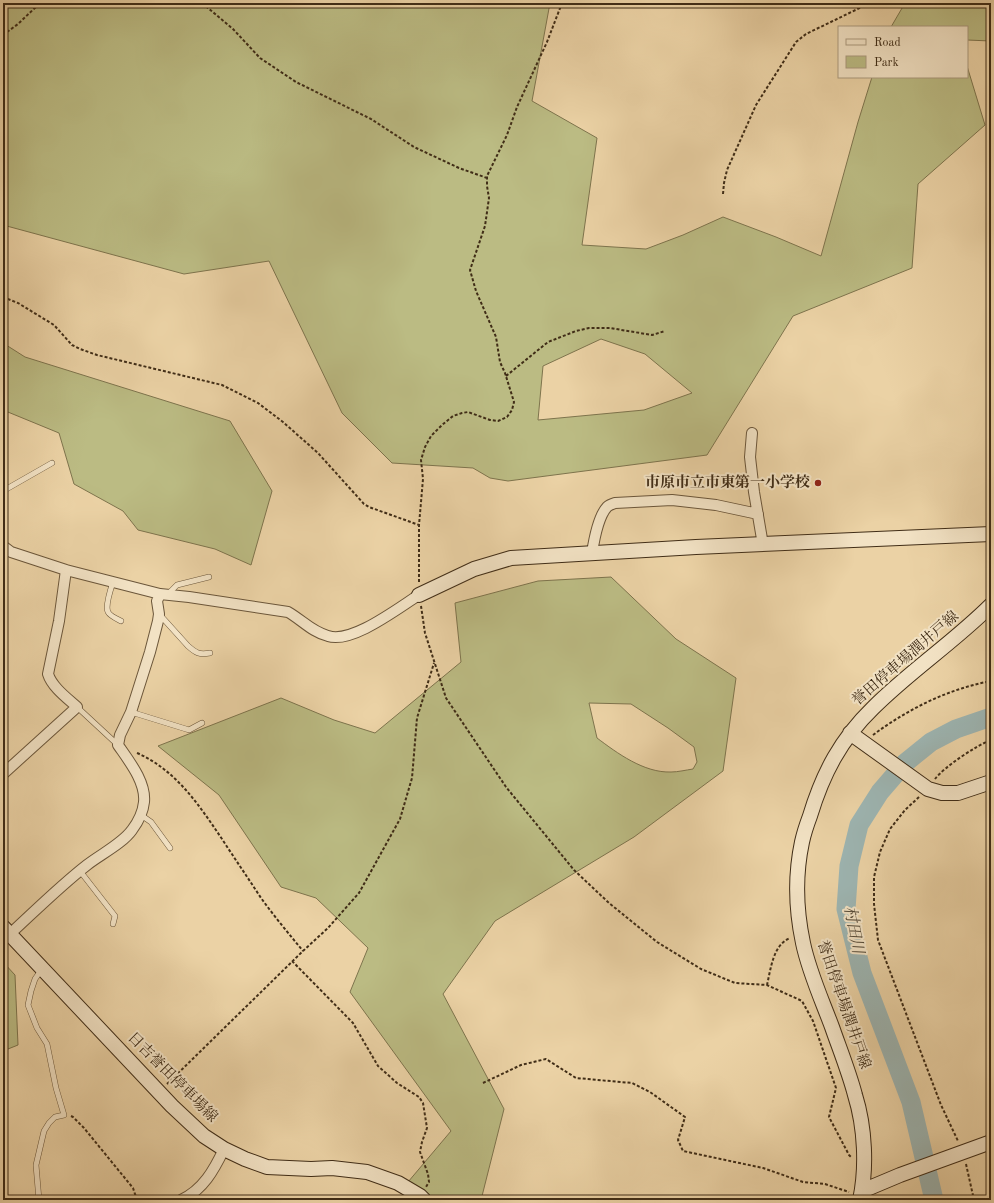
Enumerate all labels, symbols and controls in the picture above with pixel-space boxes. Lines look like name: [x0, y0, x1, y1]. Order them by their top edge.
legend: [838, 26, 968, 78]
text: Road: [874, 37, 901, 49]
text: Park: [874, 57, 899, 69]
place label: 市原市立市東第一小学校: [645, 474, 810, 491]
marker: 市原市立市東第一小学校: [813, 478, 823, 488]
street label: 誉田停車場潤井戸線: [849, 608, 962, 709]
water label: 村田川: [841, 905, 868, 957]
street label: 誉田停車場潤井戸線: [814, 938, 874, 1071]
street label: 日吉誉田停車場線: [124, 1029, 221, 1126]

